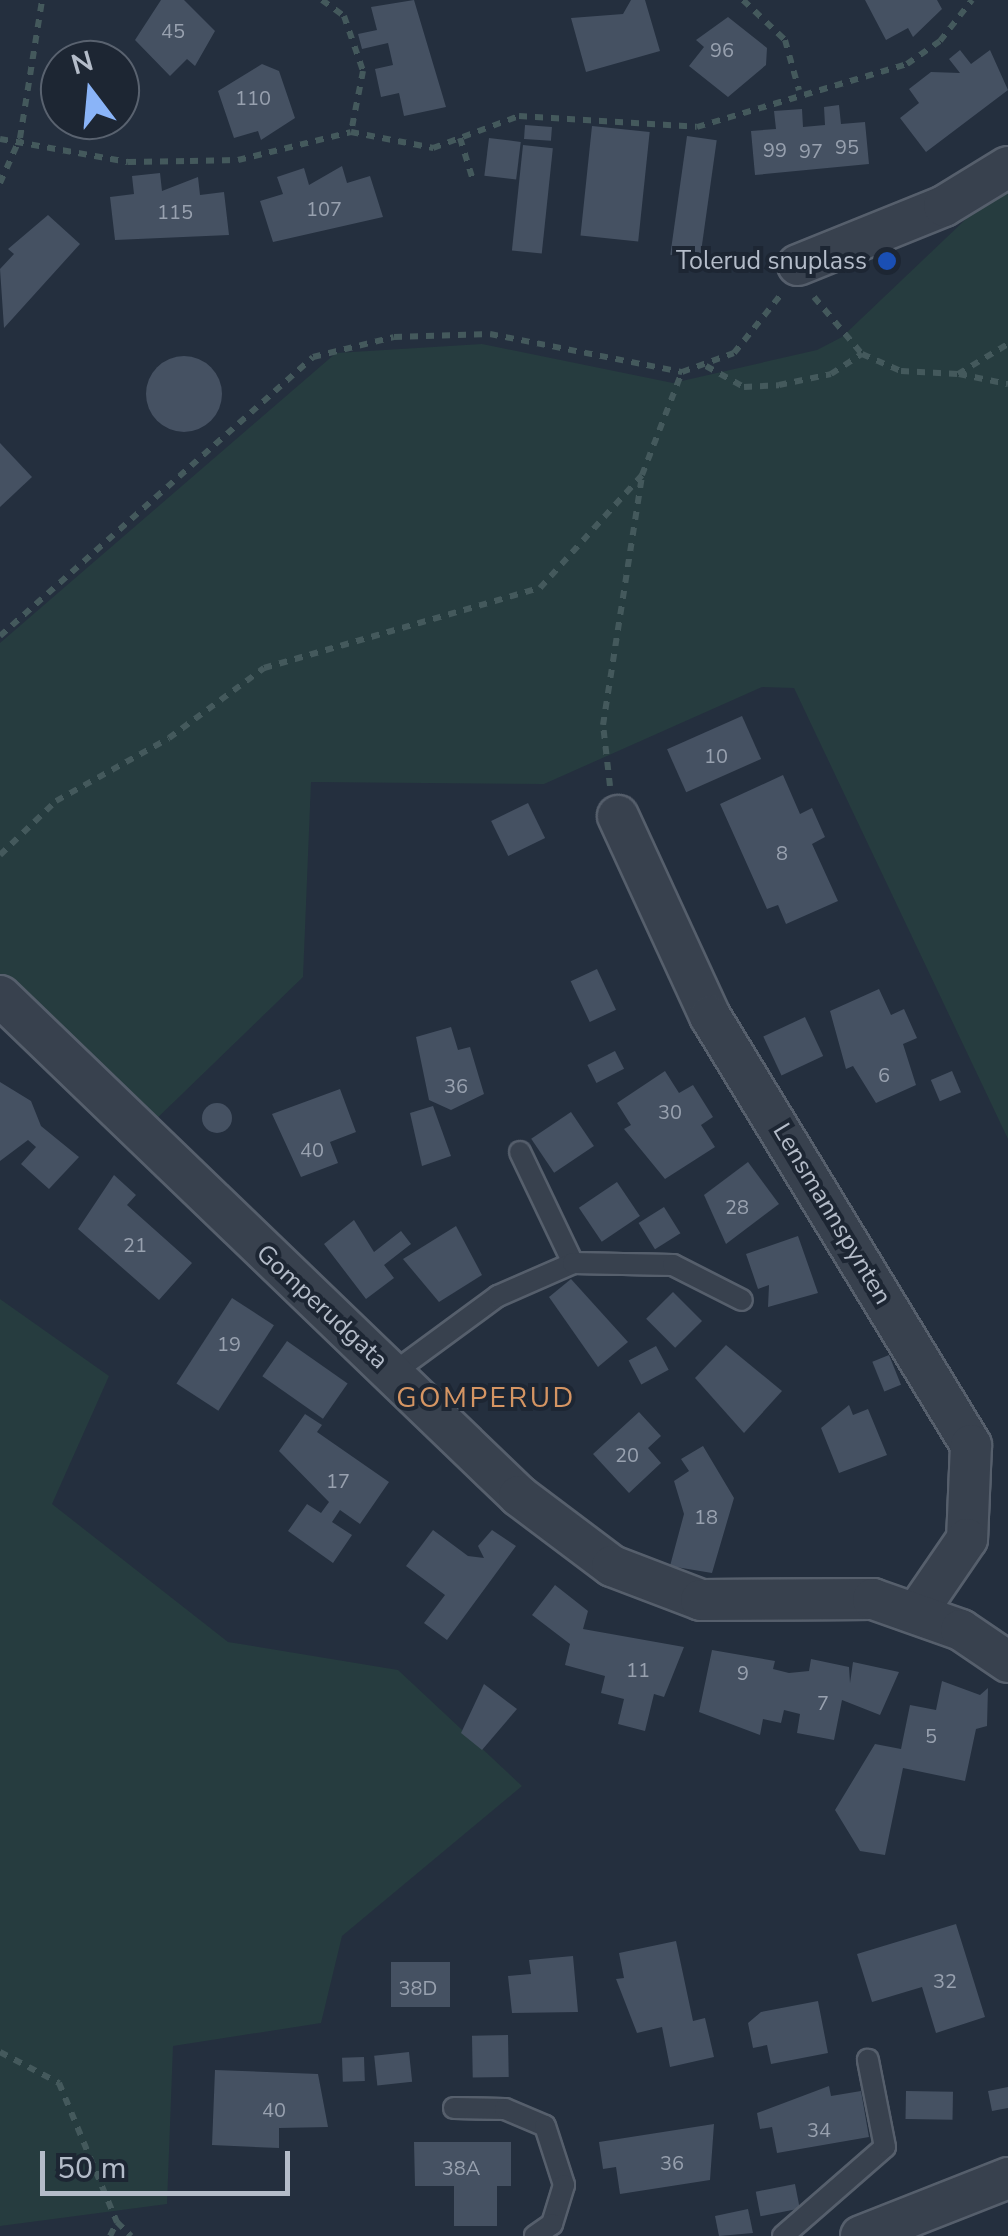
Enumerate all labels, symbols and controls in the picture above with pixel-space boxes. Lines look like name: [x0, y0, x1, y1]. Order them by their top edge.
house number: 45: [161, 19, 185, 43]
house number: 96: [710, 38, 734, 62]
north arrow: [40, 40, 140, 140]
text: N: [67, 42, 98, 84]
house number: 110: [235, 86, 271, 110]
house number: 95: [835, 135, 859, 159]
house number: 99: [763, 138, 787, 162]
house number: 97: [799, 139, 823, 163]
house number: 107: [306, 197, 342, 221]
house number: 115: [157, 200, 193, 224]
place label: Tolerud snuplass: [676, 246, 867, 276]
marker: Tolerud snuplass: [876, 250, 898, 272]
house number: 10: [704, 744, 728, 768]
house number: 8: [776, 841, 788, 865]
house number: 6: [878, 1063, 890, 1087]
house number: 36: [444, 1074, 468, 1098]
house number: 30: [658, 1100, 682, 1124]
street label: Lensmannspynten: [766, 1118, 898, 1310]
house number: 40: [300, 1138, 324, 1162]
house number: 28: [725, 1195, 749, 1219]
house number: 21: [123, 1233, 147, 1257]
street label: Gomperudgata: [250, 1238, 394, 1376]
house number: 19: [217, 1332, 241, 1356]
district label: GOMPERUD: [396, 1381, 576, 1415]
house number: 20: [615, 1443, 639, 1467]
house number: 17: [326, 1469, 350, 1493]
house number: 18: [694, 1505, 718, 1529]
house number: 11: [626, 1658, 650, 1682]
house number: 9: [737, 1661, 749, 1685]
house number: 7: [817, 1691, 829, 1715]
house number: 5: [925, 1724, 937, 1748]
house number: 32: [933, 1969, 957, 1993]
house number: 38D: [399, 1976, 437, 2000]
house number: 40: [262, 2098, 286, 2122]
house number: 34: [807, 2118, 831, 2142]
scale bar: [45, 2131, 295, 2193]
text: 50 m: [57, 2148, 126, 2189]
house number: 36: [660, 2151, 684, 2175]
house number: 38A: [442, 2156, 480, 2180]

